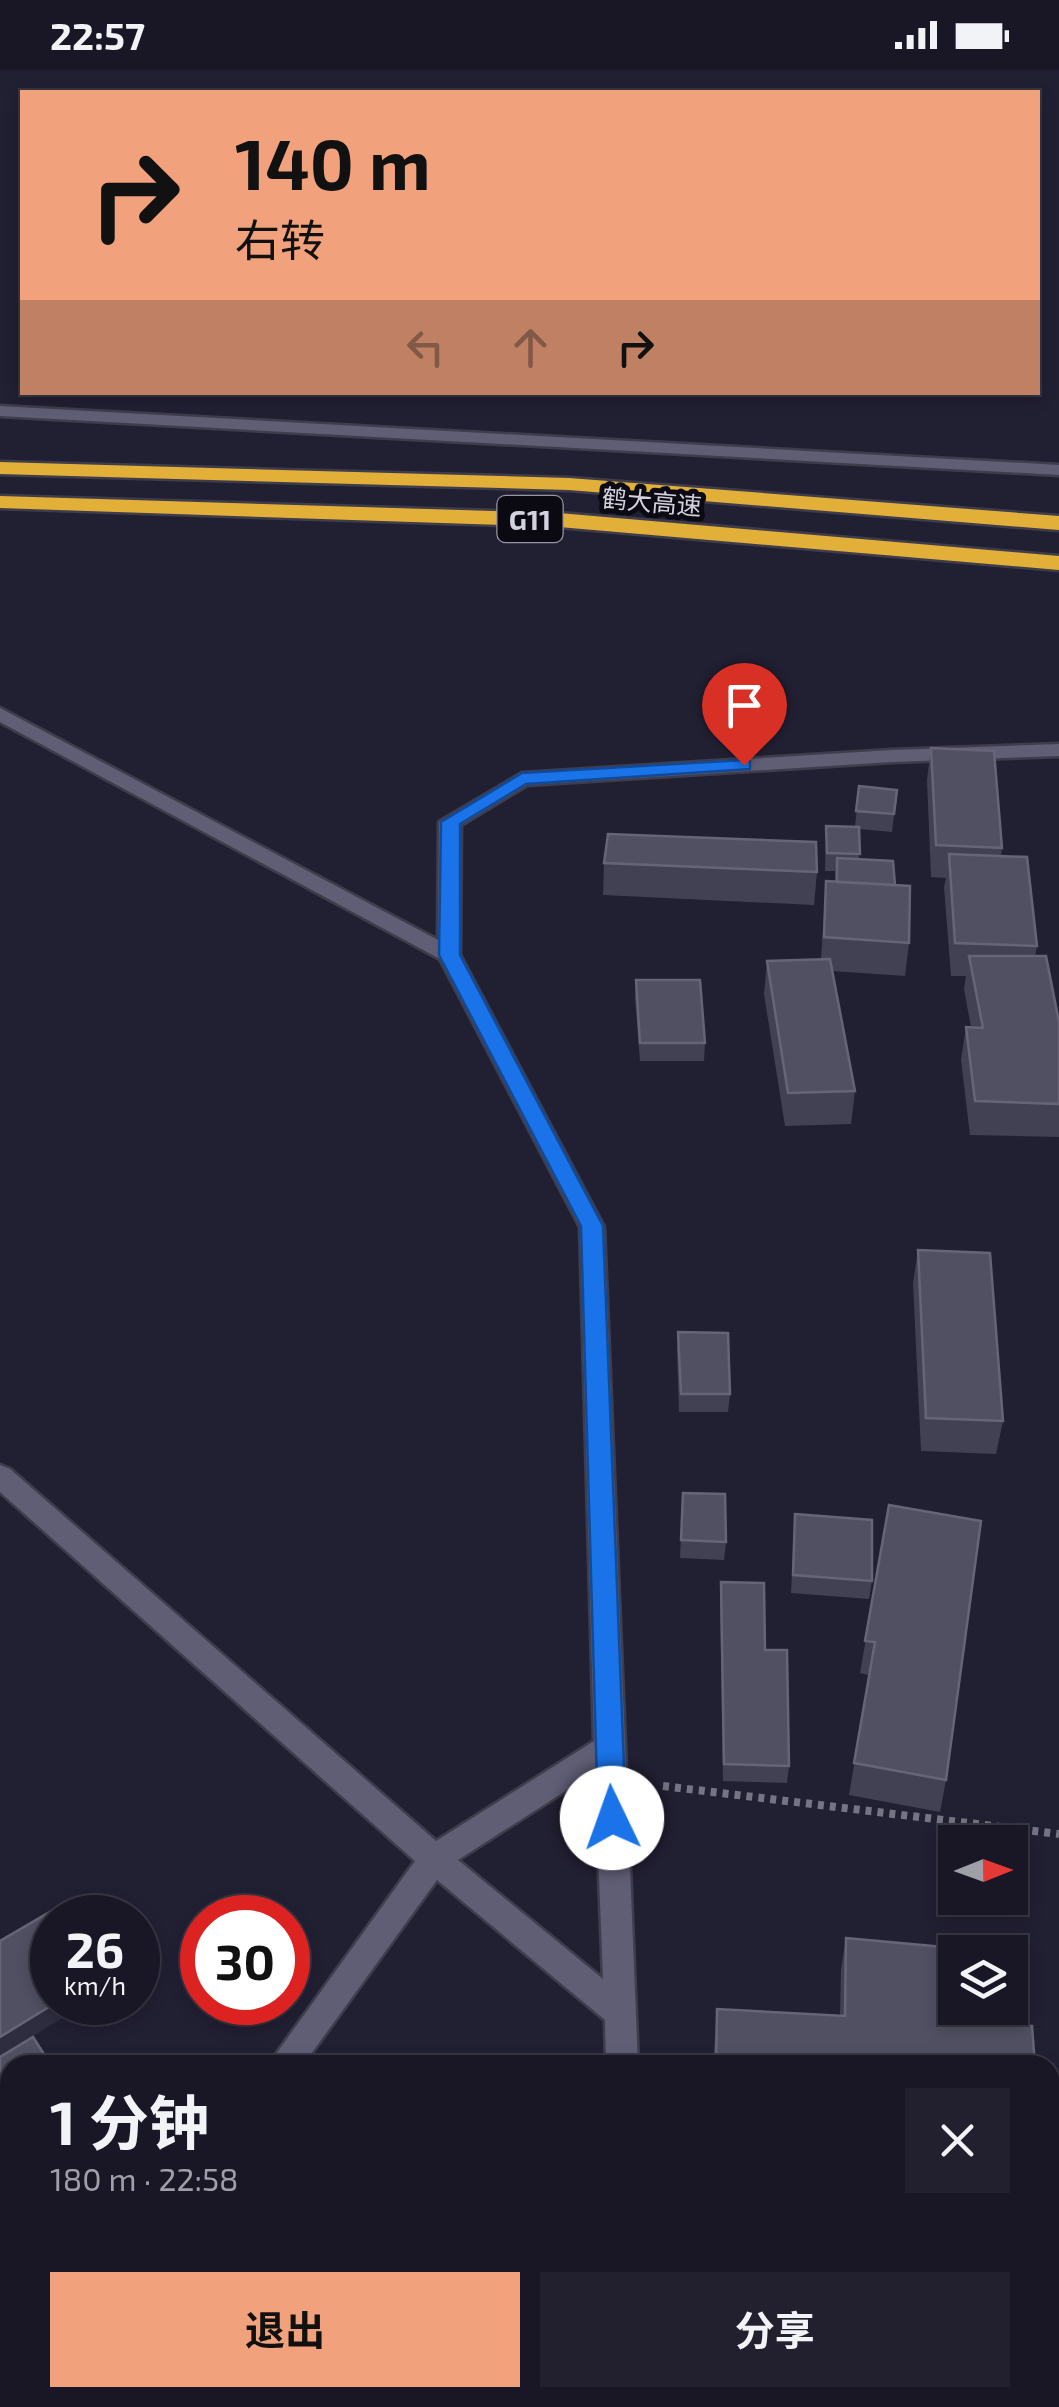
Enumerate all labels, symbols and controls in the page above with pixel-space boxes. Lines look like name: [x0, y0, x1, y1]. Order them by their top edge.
text: 22:57: [50, 12, 145, 58]
text: 140 m: [235, 120, 431, 204]
icon: right: [70, 130, 200, 260]
text: 右转: [235, 212, 325, 266]
icon: left: [398, 320, 453, 375]
icon: ahead: [503, 320, 558, 375]
icon: right: [608, 320, 663, 375]
street label: 鹤大高速: [601, 482, 703, 520]
road number: G11: [498, 496, 562, 542]
pin: [702, 663, 787, 766]
icon: arrive: [717, 678, 772, 733]
position arrow: [560, 1766, 664, 1870]
north arrow: [938, 1825, 1028, 1915]
map controls: [938, 1825, 1028, 2025]
speed limit sign: 30: [180, 1895, 310, 2025]
text: 26: [66, 1918, 124, 1978]
button: layers: [938, 1935, 1028, 2025]
text: km/h: [64, 1970, 126, 2000]
text: 1 分钟: [50, 2085, 209, 2157]
button: close: [905, 2088, 1010, 2193]
text: 180 m · 22:58: [50, 2159, 239, 2197]
button: 退出: [50, 2272, 520, 2387]
button: 分享: [540, 2272, 1010, 2387]

